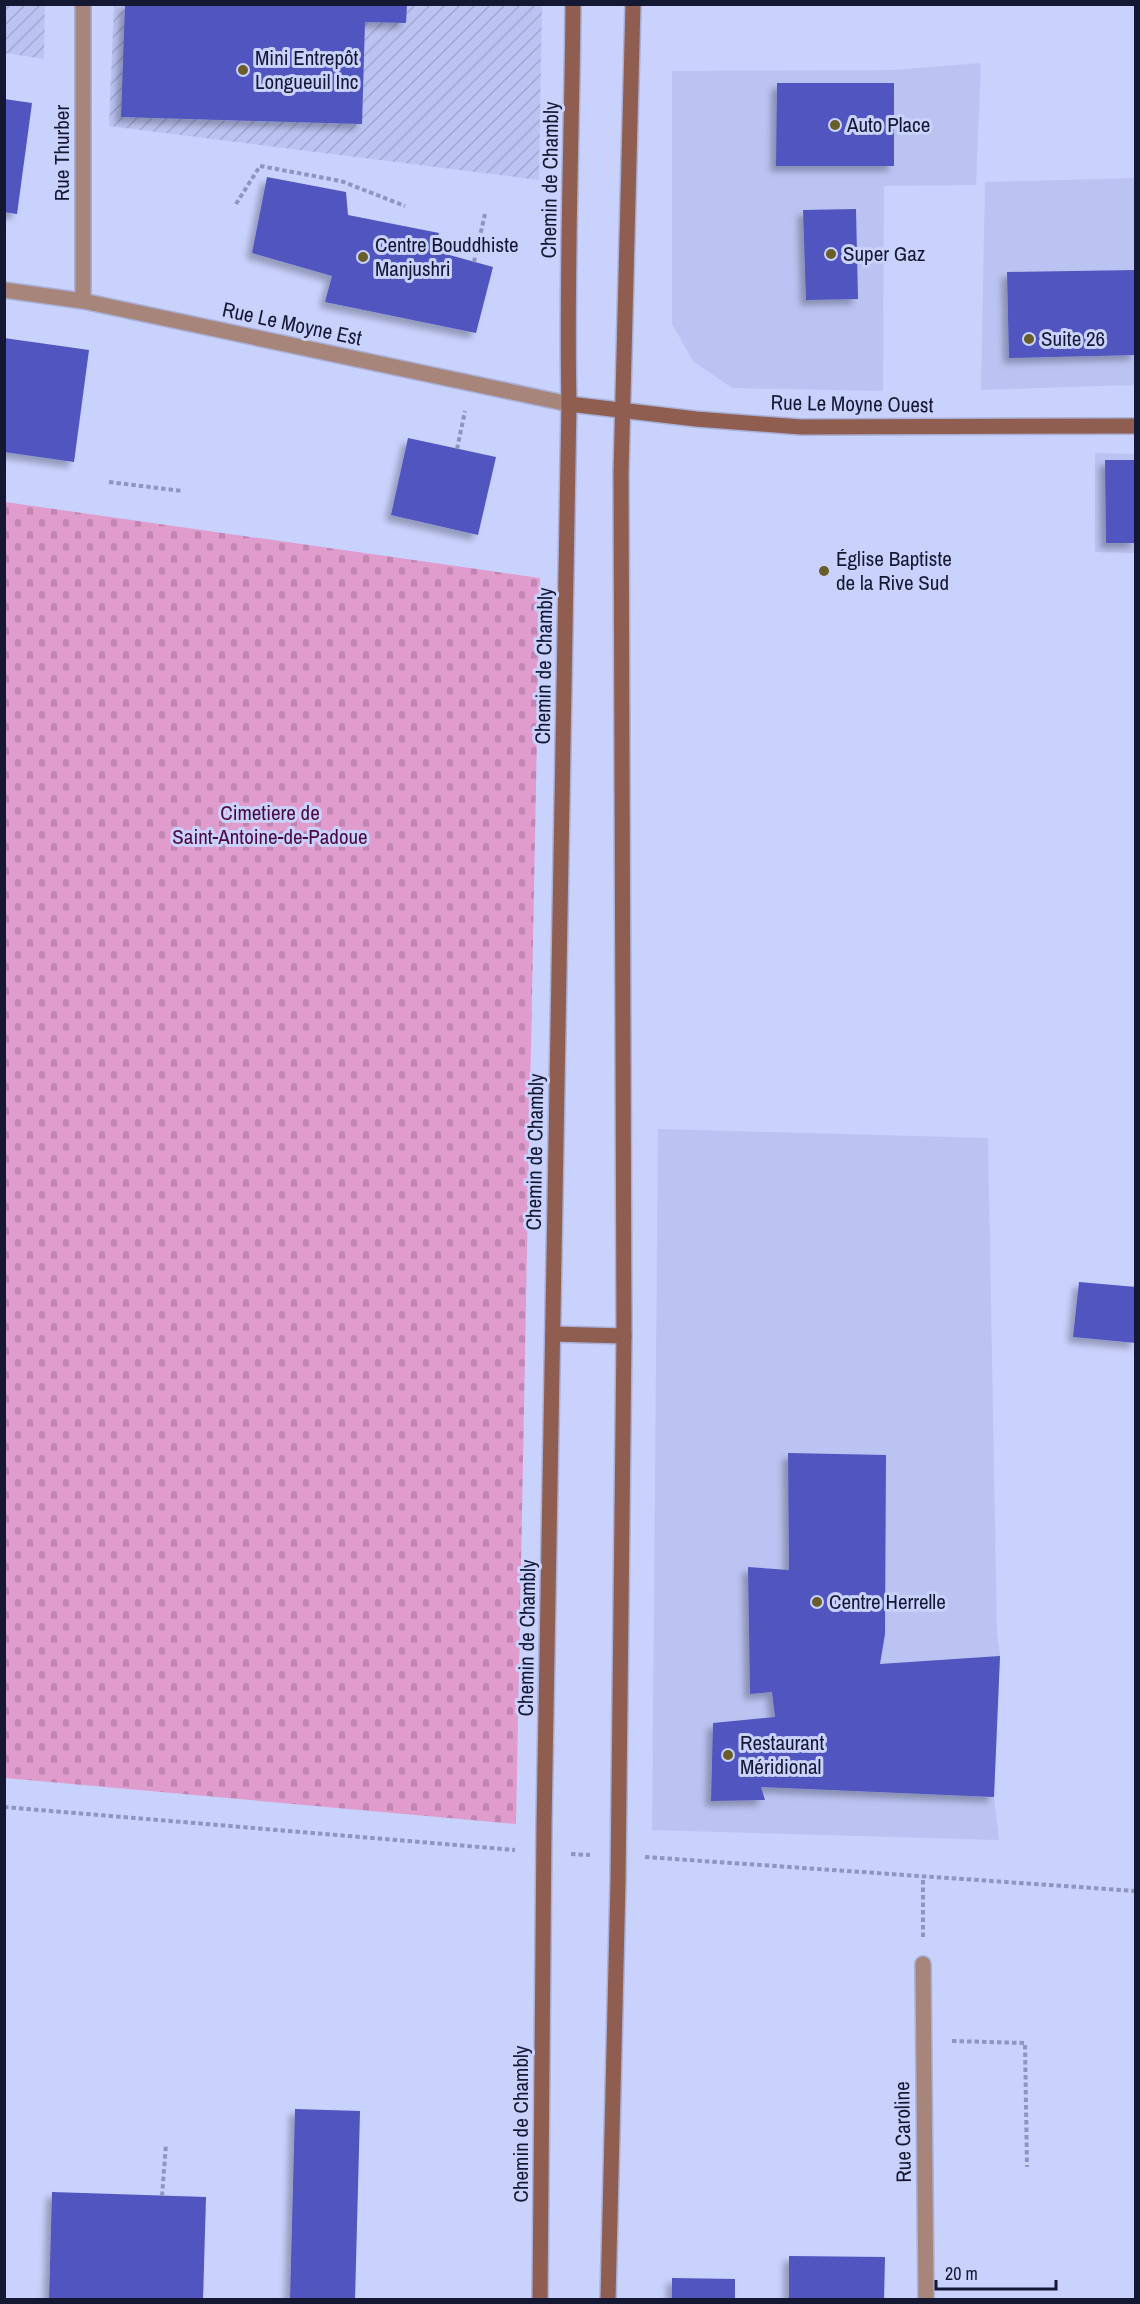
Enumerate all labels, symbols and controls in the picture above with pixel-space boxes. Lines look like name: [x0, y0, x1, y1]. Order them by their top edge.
place label: Mini Entrepôt Longueuil Inc: [255, 43, 359, 96]
marker: Mini Entrepôt Longueuil Inc: [236, 63, 250, 77]
street label: Chemin de Chambly: [534, 101, 565, 259]
street label: Rue Thurber: [47, 105, 76, 201]
place label: Auto Place: [846, 110, 930, 139]
marker: Auto Place: [828, 118, 842, 132]
place label: Centre Bouddhiste Manjushri: [375, 230, 519, 283]
place label: Super Gaz: [843, 239, 926, 268]
marker: Super Gaz: [824, 247, 838, 261]
marker: Centre Bouddhiste Manjushri: [356, 250, 370, 264]
street label: Rue Le Moyne Est: [220, 295, 365, 352]
place label: Suite 26: [1041, 324, 1105, 353]
marker: Suite 26: [1022, 332, 1036, 346]
street label: Rue Le Moyne Ouest: [770, 388, 934, 419]
place label: Église Baptiste de la Rive Sud: [836, 544, 952, 597]
marker: Église Baptiste de la Rive Sud: [817, 564, 831, 578]
street label: Chemin de Chambly: [528, 587, 559, 745]
park label: Cimetiere de Saint-Antoine-de-Padoue: [172, 798, 368, 851]
street label: Chemin de Chambly: [519, 1073, 550, 1231]
street label: Chemin de Chambly: [511, 1559, 542, 1717]
place label: Centre Herrelle: [829, 1587, 946, 1616]
marker: Centre Herrelle: [810, 1595, 824, 1609]
place label: Restaurant Méridional: [740, 1728, 824, 1781]
marker: Restaurant Méridional: [721, 1748, 735, 1762]
street label: Chemin de Chambly: [506, 2045, 535, 2202]
street label: Rue Caroline: [887, 2081, 918, 2183]
scale bar: [936, 2253, 1056, 2291]
text: 20 m: [945, 2261, 978, 2286]

